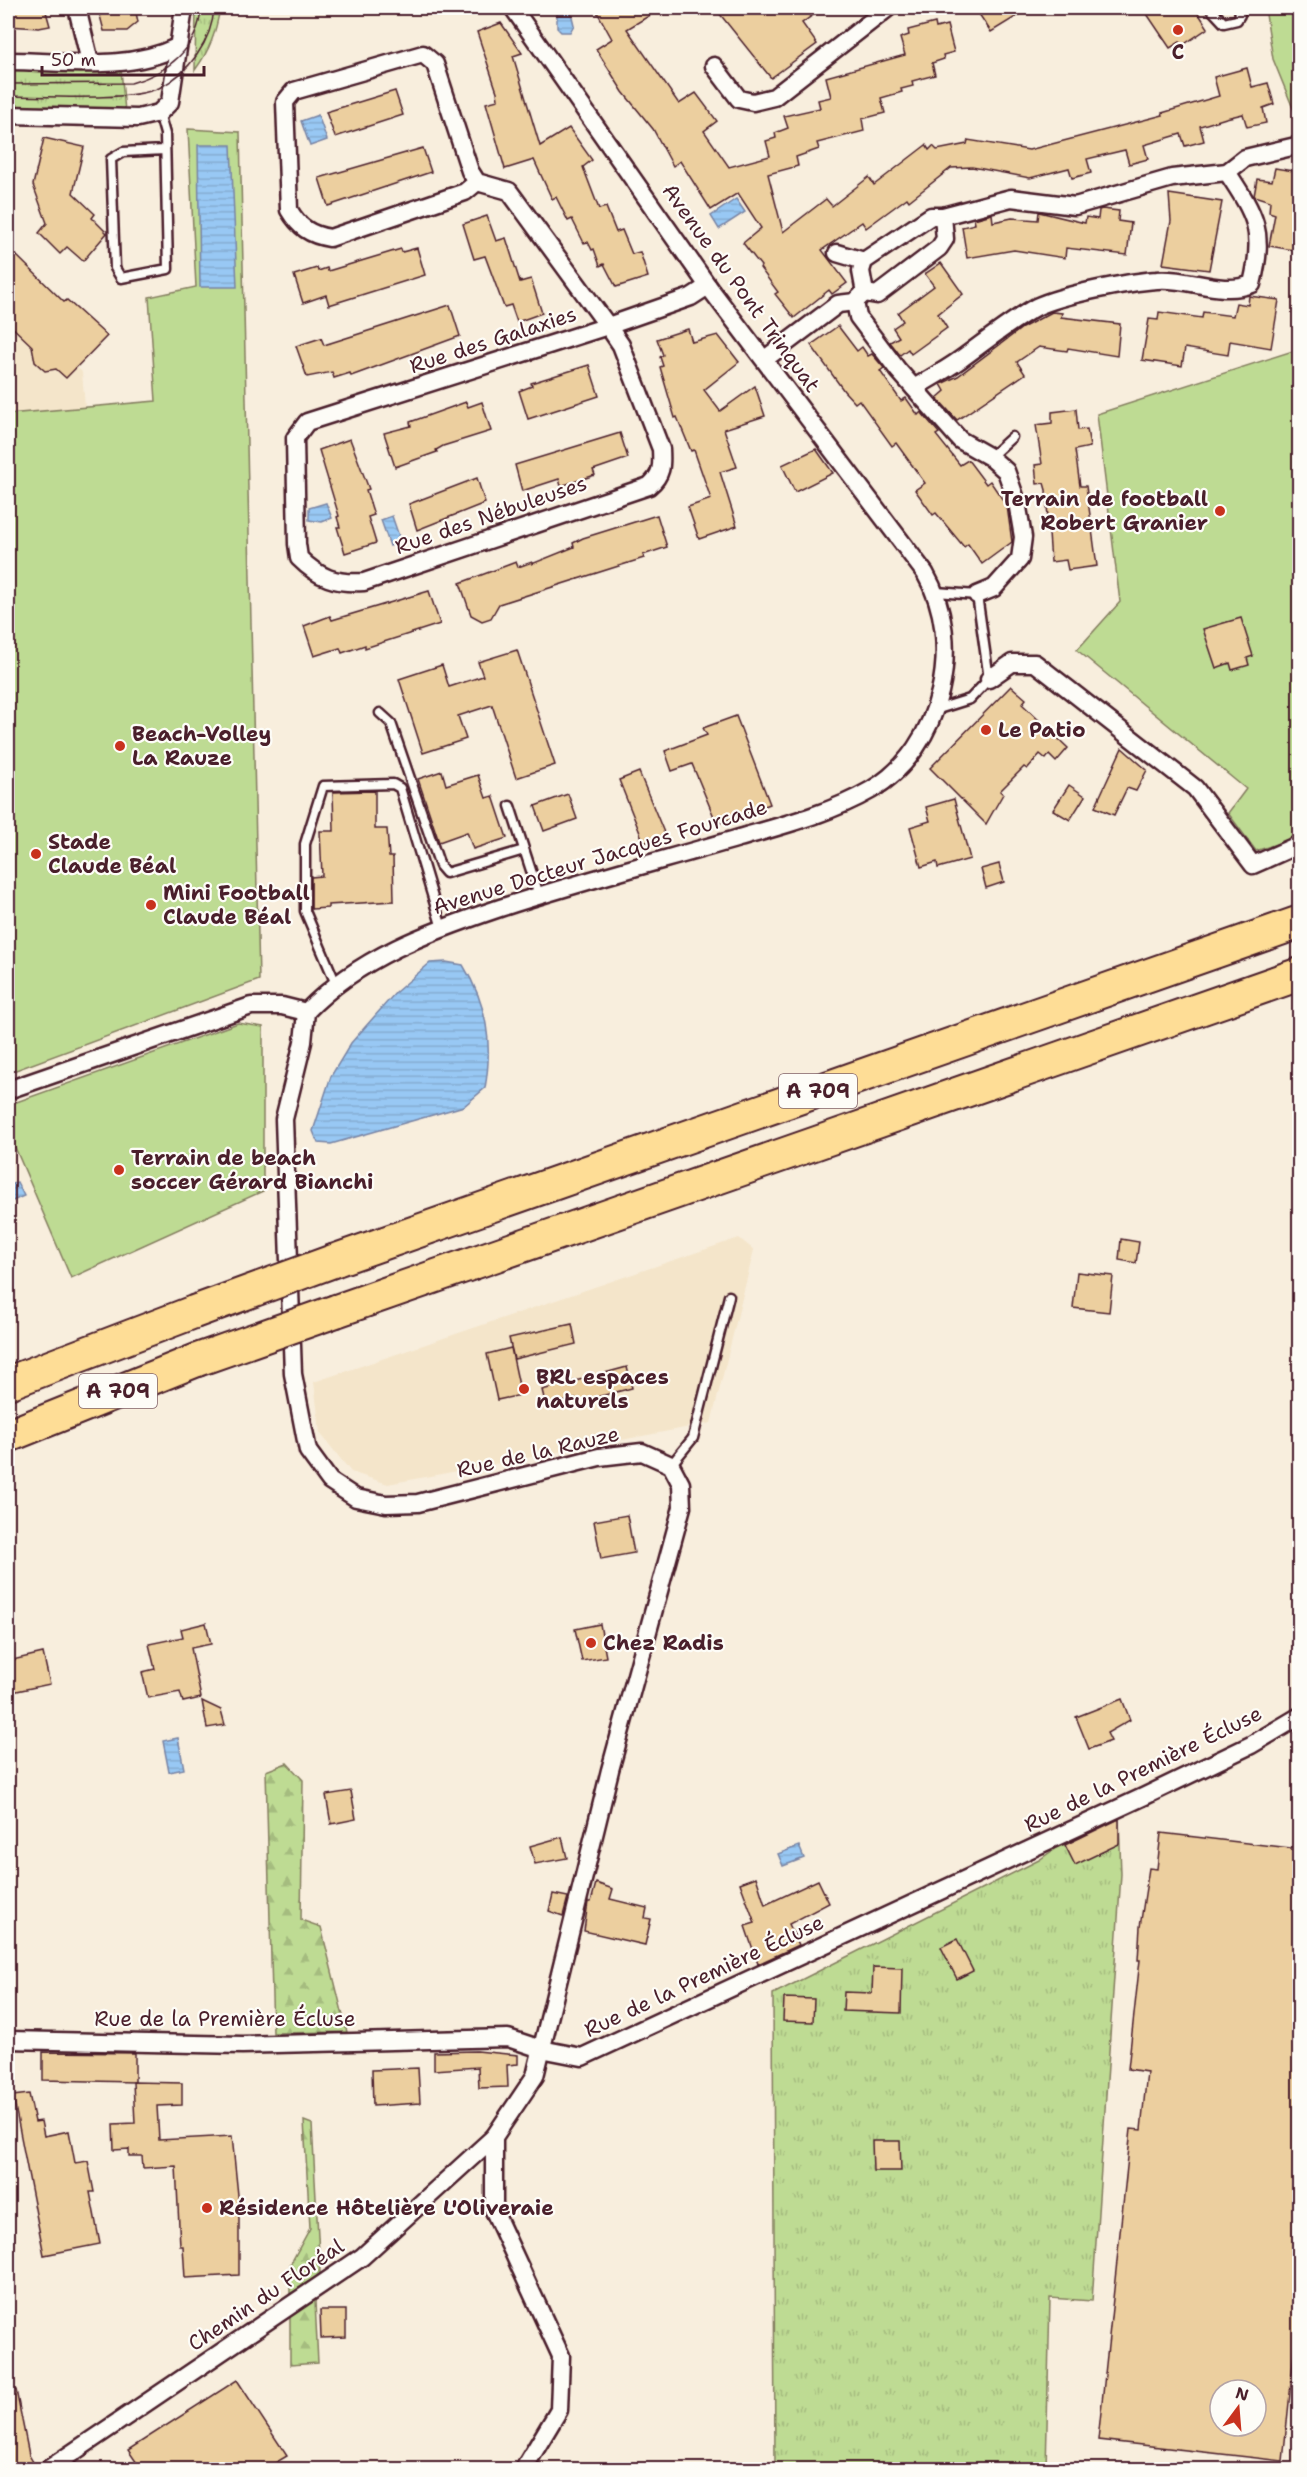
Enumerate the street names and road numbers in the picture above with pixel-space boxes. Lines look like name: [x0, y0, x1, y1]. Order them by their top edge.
street label: Avenue du Pont Trinquat: [656, 178, 826, 398]
street label: Rue des Galaxies: [406, 300, 580, 380]
street label: Rue des Nébuleuses: [391, 469, 591, 561]
street label: Avenue Docteur Jacques Fourcade: [429, 793, 771, 921]
road number: A 709: [779, 1074, 857, 1108]
road number: A 709: [79, 1374, 157, 1408]
street label: Rue de la Rauze: [454, 1420, 622, 1484]
street label: Rue de la Première Écluse: [1019, 1698, 1267, 1839]
street label: Rue de la Première Écluse: [579, 1907, 828, 2044]
street label: Rue de la Première Écluse: [94, 2004, 356, 2033]
street label: Chemin du Floréal: [182, 2232, 350, 2358]

